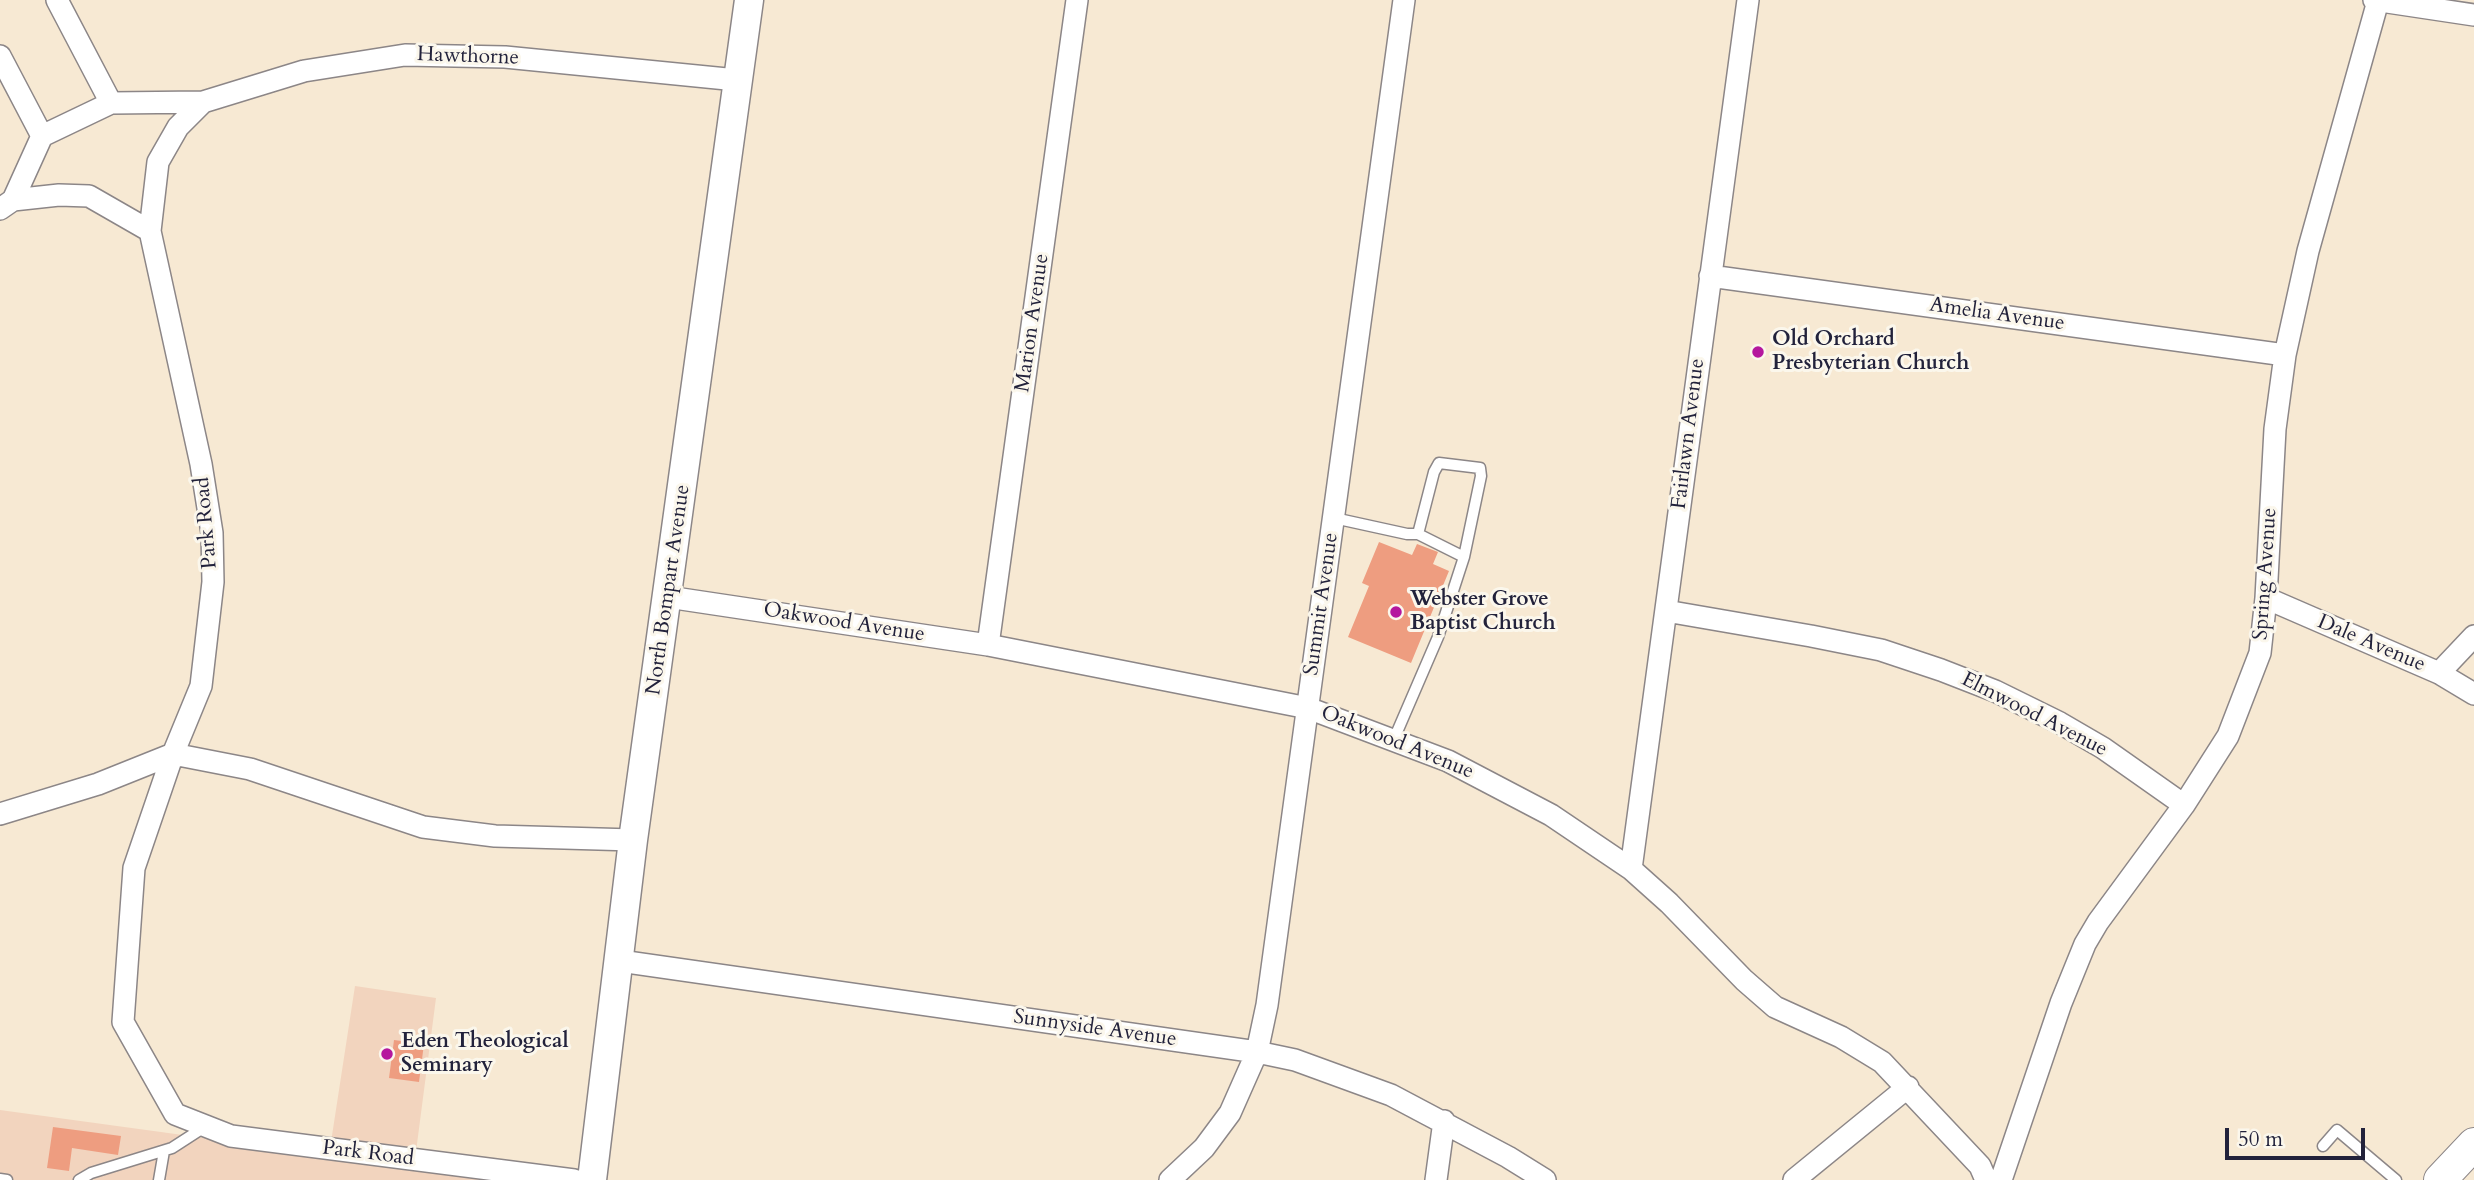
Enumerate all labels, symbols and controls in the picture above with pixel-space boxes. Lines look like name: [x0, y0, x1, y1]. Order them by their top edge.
street label: Hawthorne: [417, 43, 519, 71]
street label: Marion Avenue: [1011, 252, 1055, 394]
street label: Amelia Avenue: [1928, 293, 2066, 337]
place label: Old Orchard Presbyterian Church: [1772, 327, 1969, 377]
marker: Old Orchard Presbyterian Church: [1750, 344, 1766, 360]
street label: Fairlawn Avenue: [1667, 357, 1711, 511]
street label: Park Road: [190, 476, 224, 570]
street label: North Bompart Avenue: [642, 483, 696, 697]
street label: Spring Avenue: [2249, 507, 2283, 641]
street label: Summit Avenue: [1300, 531, 1344, 677]
place label: Webster Grove Baptist Church: [1410, 587, 1555, 637]
street label: Oakwood Avenue: [762, 598, 926, 648]
marker: Webster Grove Baptist Church: [1388, 604, 1404, 620]
street label: Dale Avenue: [2313, 610, 2429, 678]
street label: Elmwood Avenue: [1957, 667, 2111, 763]
street label: Oakwood Avenue: [1317, 701, 1477, 785]
street label: Sunnyside Avenue: [1012, 1005, 1178, 1053]
place label: Eden Theological Seminary: [401, 1029, 569, 1079]
marker: Eden Theological Seminary: [379, 1046, 395, 1062]
scale bar: [2229, 1114, 2369, 1158]
text: 50 m: [2238, 1125, 2283, 1154]
street label: Park Road: [321, 1136, 415, 1172]

